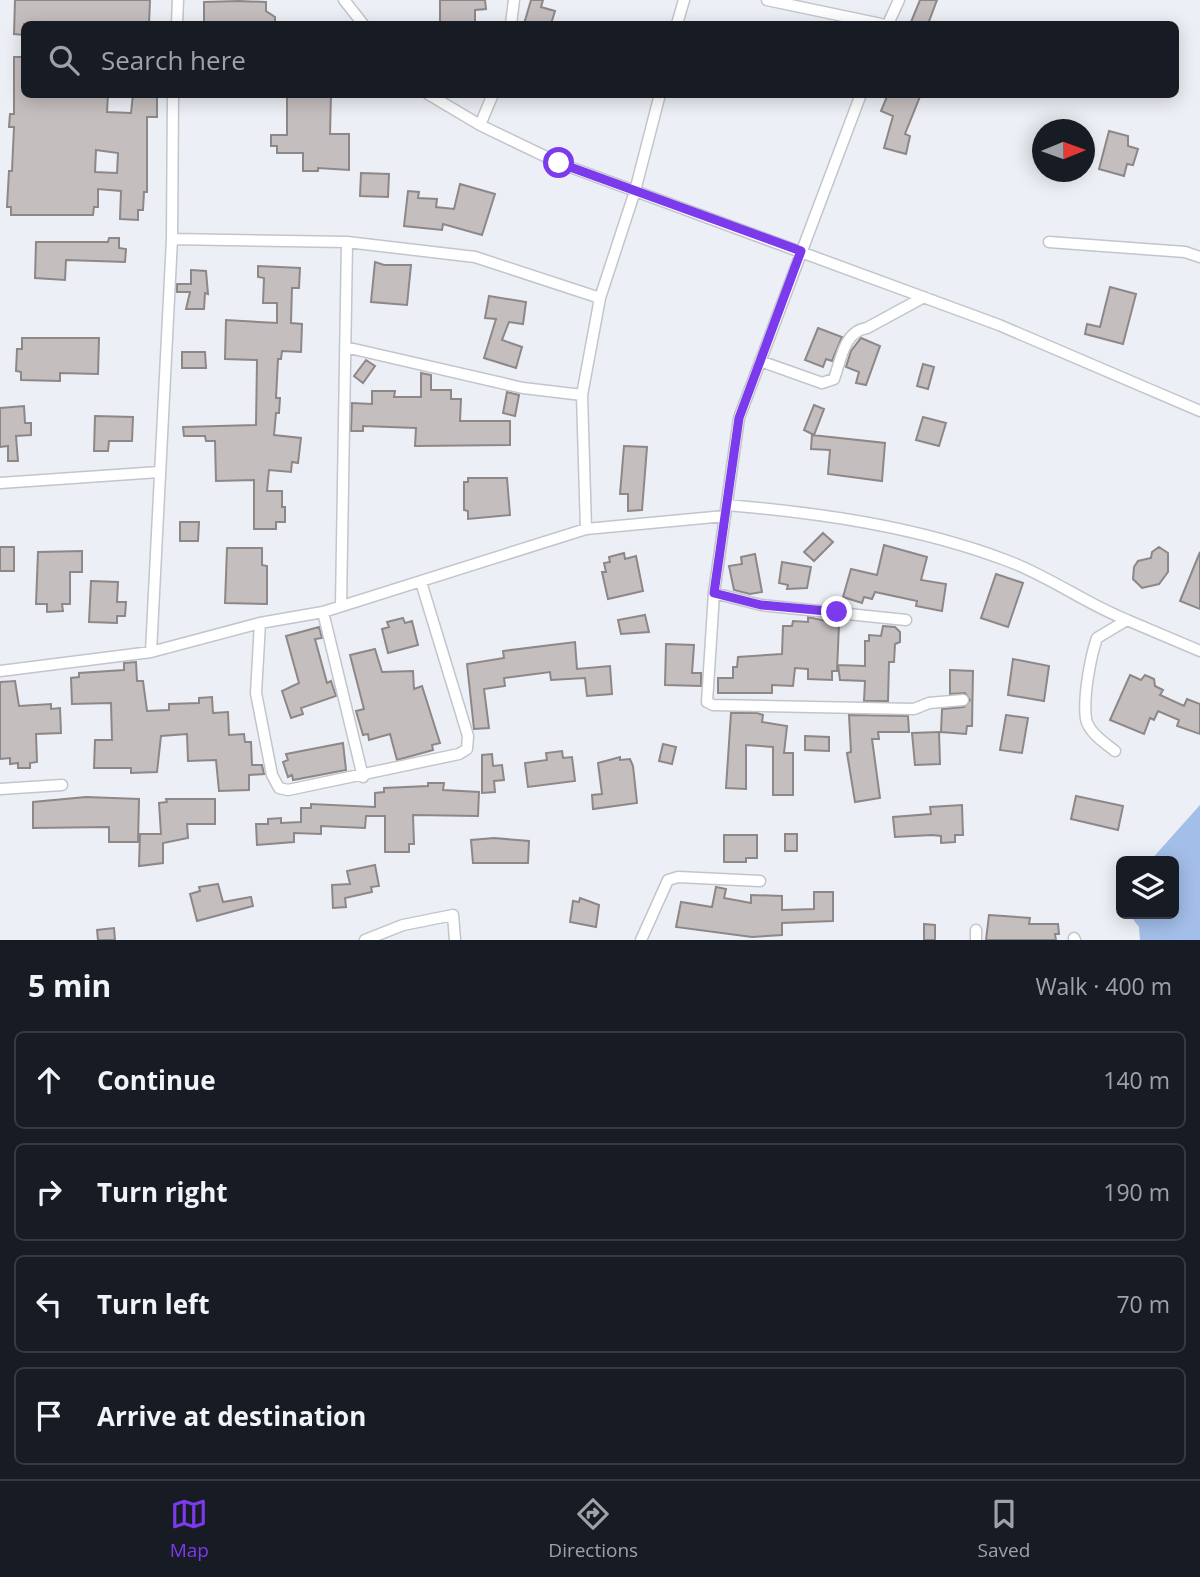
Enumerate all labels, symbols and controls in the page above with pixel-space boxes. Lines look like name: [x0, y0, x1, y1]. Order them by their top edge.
search box: [21, 21, 1179, 98]
icon: search: [45, 41, 83, 79]
text: Search here: [101, 42, 246, 78]
north arrow: [1032, 119, 1095, 182]
route start: [543, 147, 574, 178]
route end: [821, 596, 852, 627]
map controls: [1116, 856, 1179, 919]
button: layers: [1116, 856, 1179, 919]
text: 5 min: [28, 965, 111, 1006]
text: Walk · 400 m: [1035, 970, 1172, 1002]
icon: ahead: [30, 1061, 68, 1099]
text: Continue: [97, 1062, 216, 1098]
text: 140 m: [1103, 1064, 1170, 1096]
icon: right: [30, 1173, 68, 1211]
text: Turn right: [97, 1174, 228, 1210]
text: 190 m: [1103, 1176, 1170, 1208]
icon: left: [30, 1285, 68, 1323]
text: Turn left: [97, 1286, 209, 1322]
text: 70 m: [1116, 1288, 1170, 1320]
icon: arrive: [30, 1397, 68, 1435]
text: Arrive at destination: [97, 1398, 366, 1434]
tab: Map: [170, 1495, 209, 1563]
tab: Directions: [548, 1495, 638, 1563]
tab: Saved: [978, 1495, 1030, 1563]

